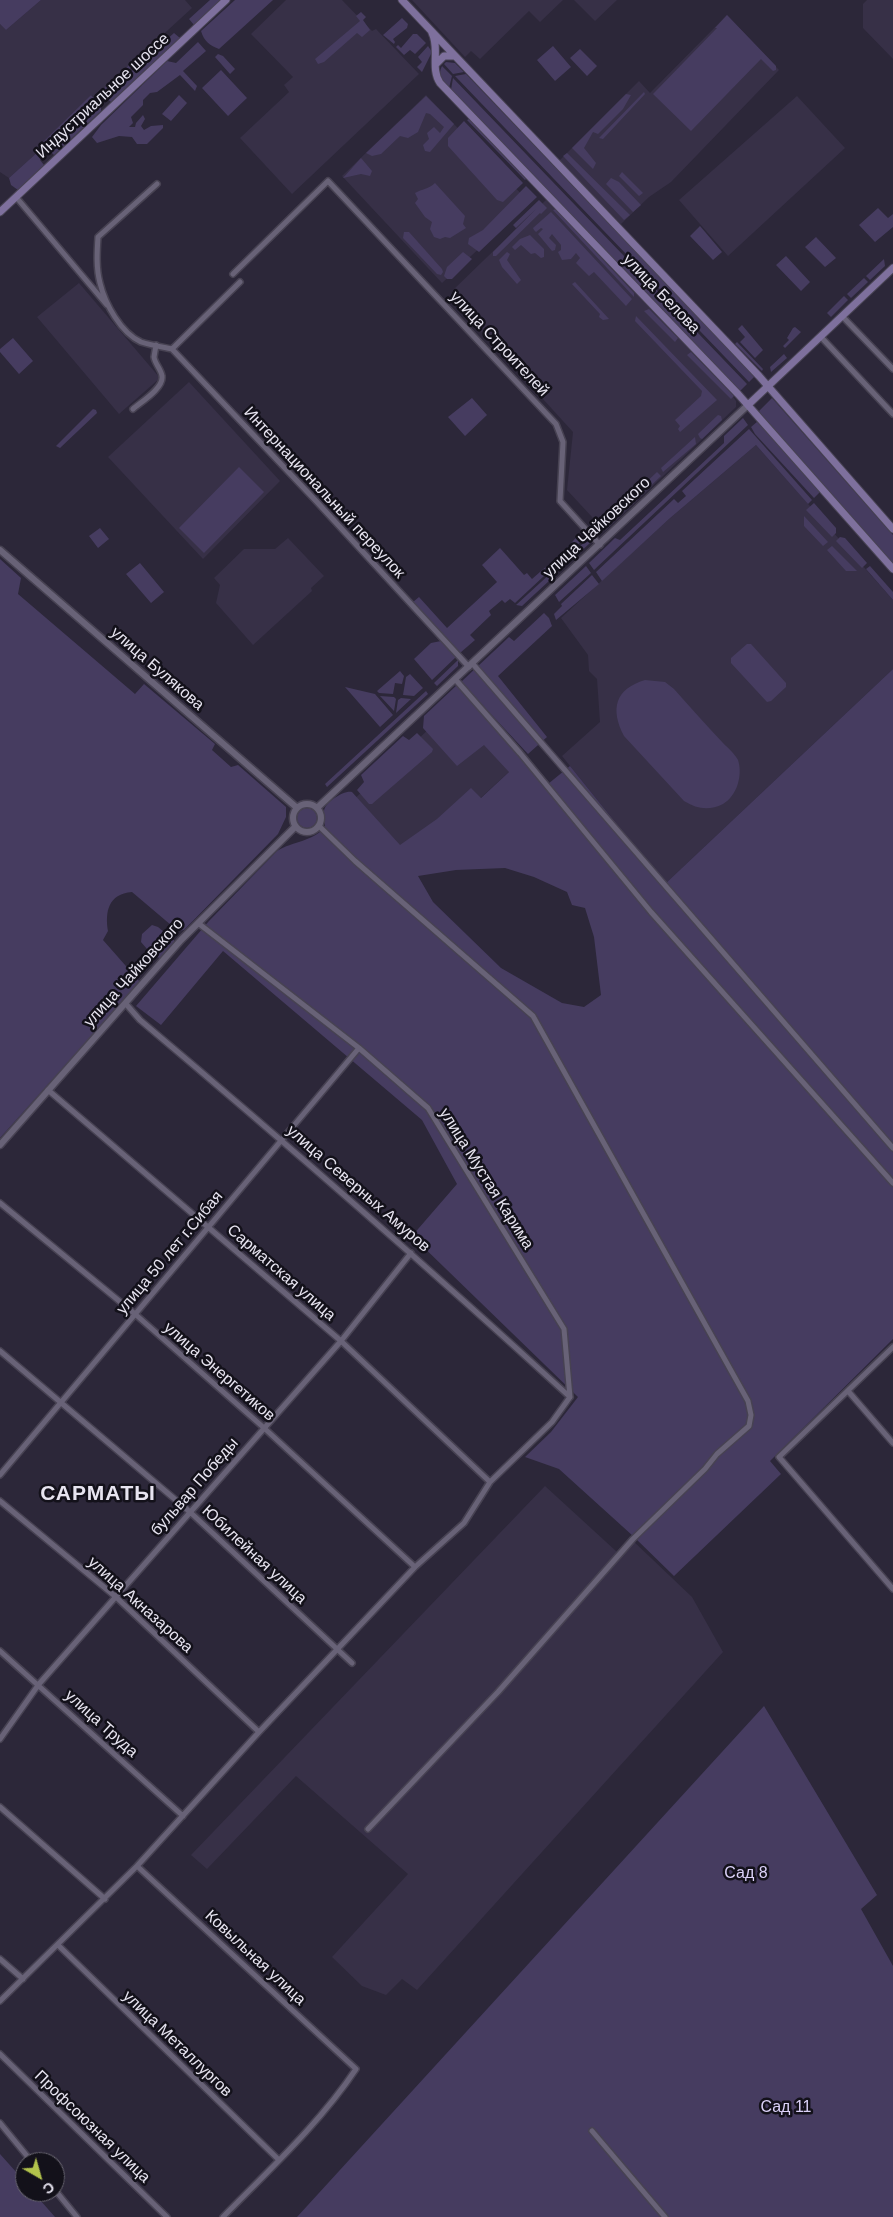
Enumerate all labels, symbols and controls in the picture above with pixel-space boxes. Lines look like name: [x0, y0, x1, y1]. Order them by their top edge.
street label: Индустриальное шоссе: [32, 29, 174, 163]
street label: улица Белова: [618, 250, 704, 338]
street label: улица Строителей: [445, 287, 553, 401]
street label: Интернациональный переулок: [239, 403, 409, 583]
street label: улица Чайковского: [539, 473, 655, 583]
street label: улица Булякова: [106, 623, 208, 715]
street label: улица Чайковского: [80, 915, 188, 1031]
street label: улица Мустая Карима: [435, 1105, 537, 1253]
street label: улица Северных Амуров: [282, 1121, 434, 1257]
street label: улица 50 лет г.Сибая: [113, 1187, 227, 1319]
street label: Сарматская улица: [223, 1221, 339, 1325]
street label: улица Энергетиков: [159, 1318, 279, 1426]
street label: бульвар Победы: [147, 1434, 243, 1540]
district label: САРМАТЫ: [39, 1481, 157, 1507]
street label: Юбилейная улица: [198, 1502, 310, 1608]
street label: улица Акназарова: [83, 1553, 197, 1657]
street label: улица Труда: [60, 1686, 142, 1762]
park label: Сад 8: [724, 1864, 768, 1884]
street label: Ковыльная улица: [201, 1906, 309, 2010]
street label: улица Металлургов: [118, 1987, 236, 2101]
street label: Профсоюзная улица: [30, 2067, 154, 2187]
park label: Сад 11: [760, 2098, 812, 2118]
north arrow: [15, 2152, 65, 2202]
text: С: [40, 2179, 58, 2197]

